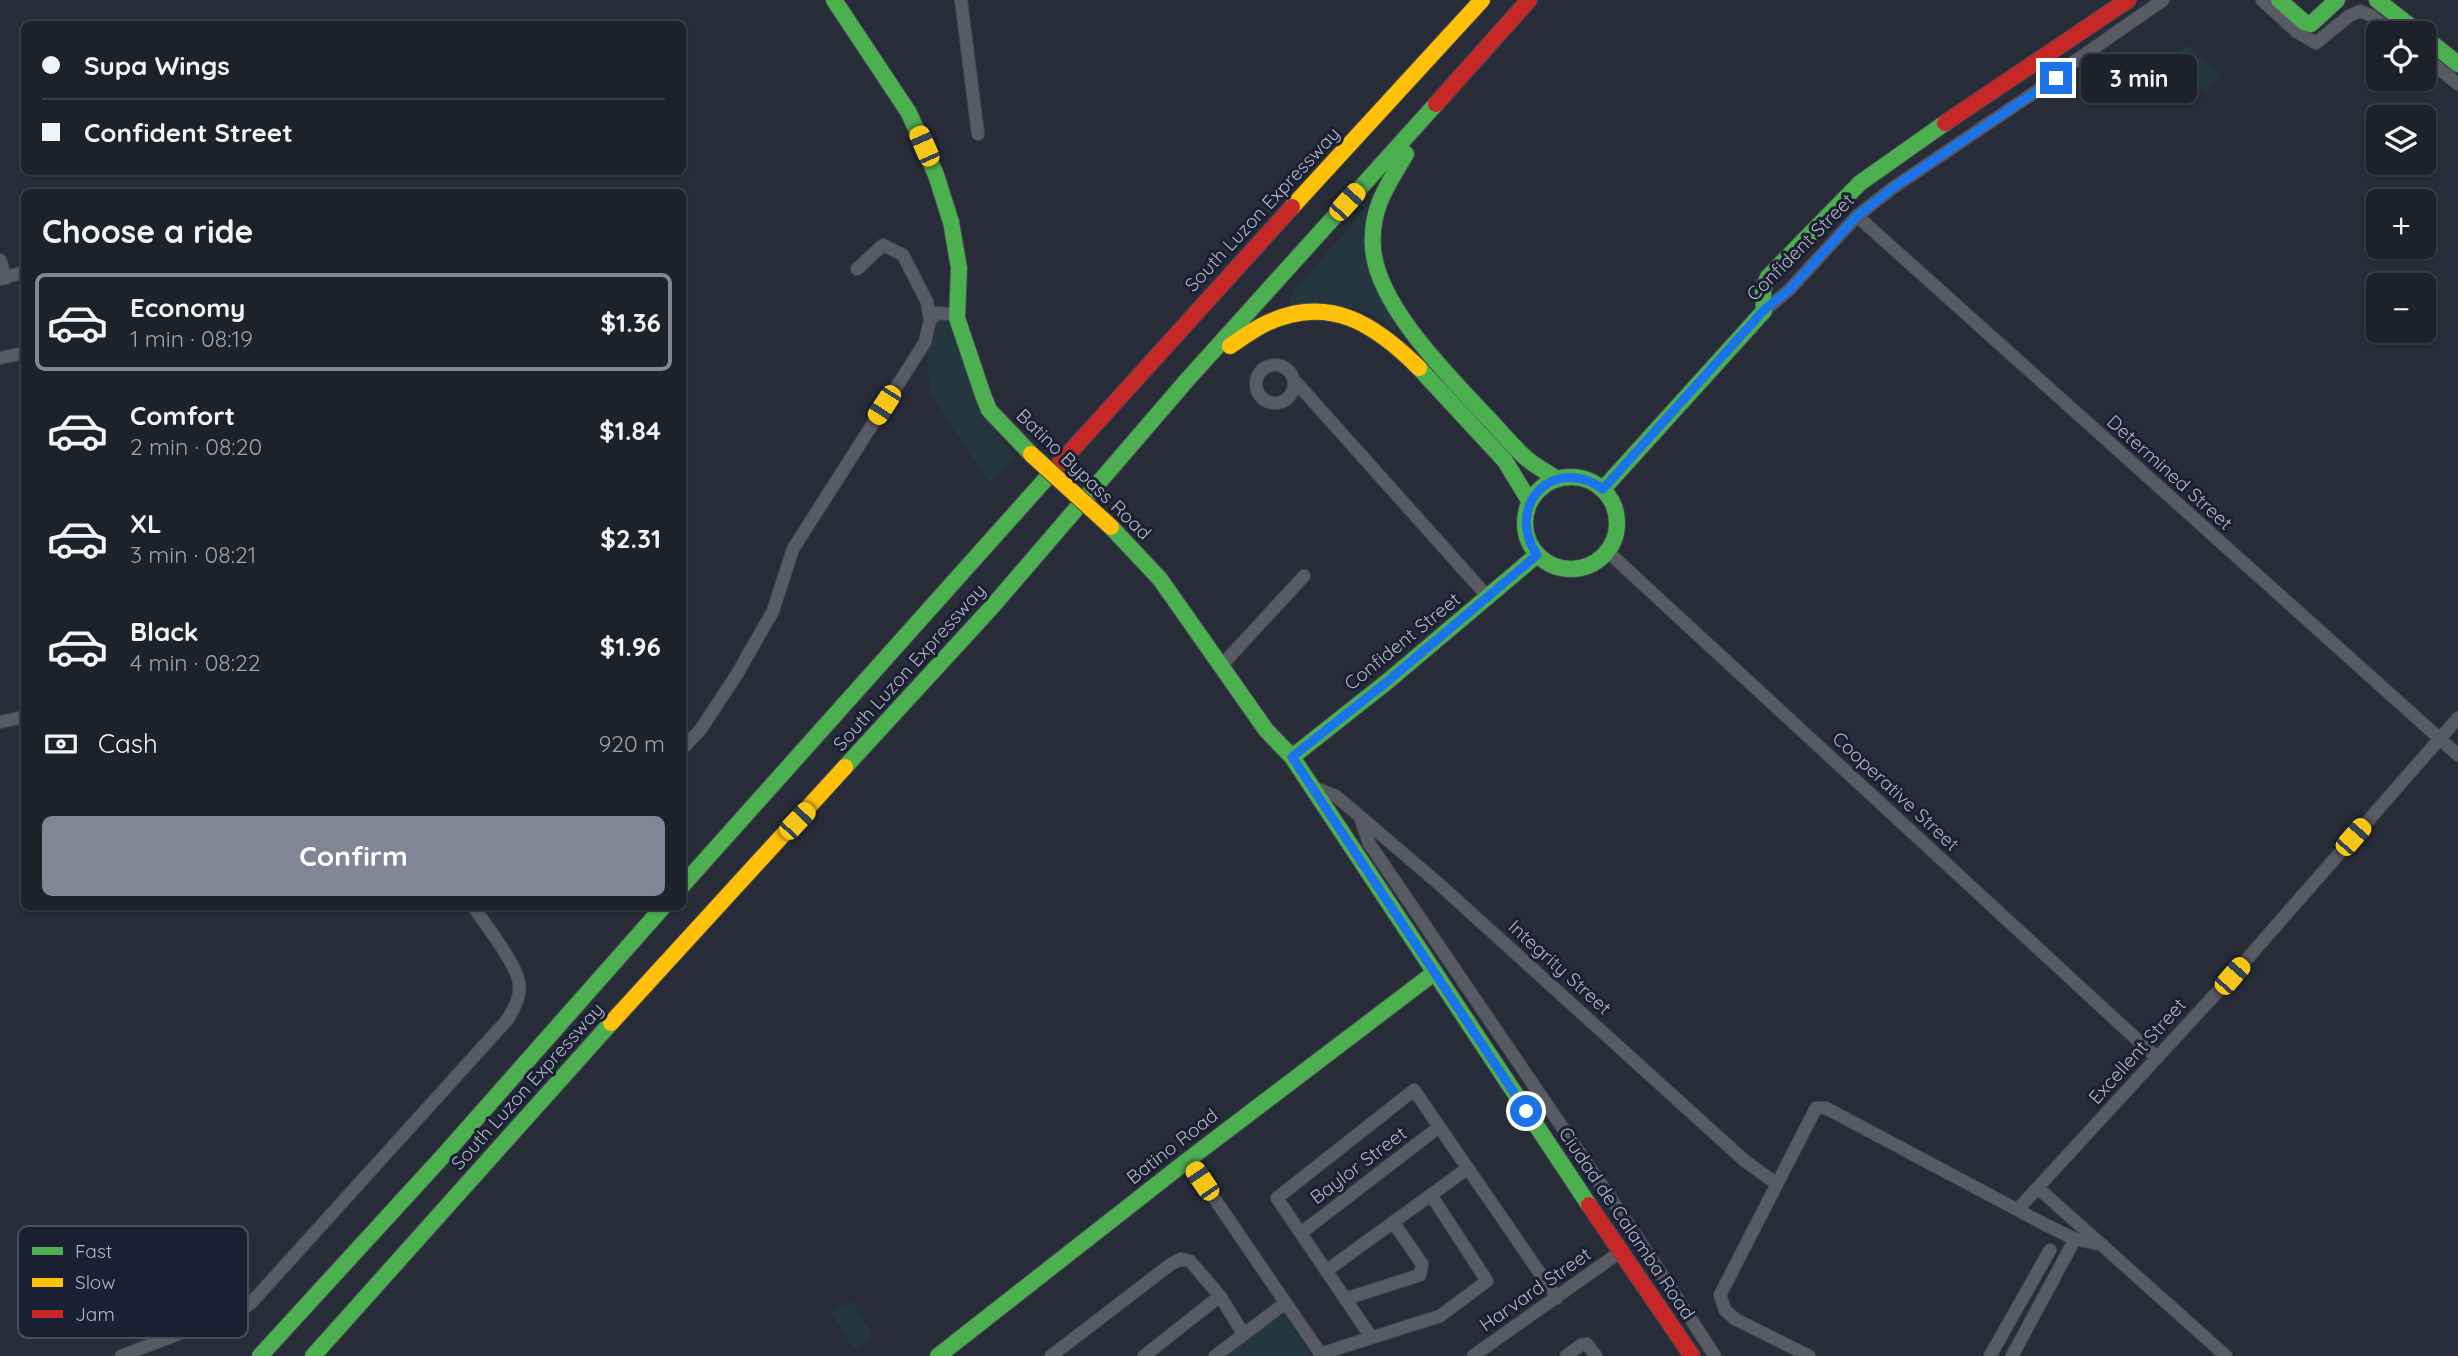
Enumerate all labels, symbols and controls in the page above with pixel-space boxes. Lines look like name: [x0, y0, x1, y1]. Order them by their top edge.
map controls: [2366, 21, 2436, 343]
button: locate: [2366, 21, 2436, 91]
text: Supa Wings: [84, 49, 230, 82]
callout: 3 min: [2080, 54, 2196, 102]
route end: [2040, 62, 2072, 94]
text: 3 min: [2109, 64, 2169, 93]
button: layers: [2366, 105, 2436, 175]
text: Confident Street: [84, 116, 293, 149]
street label: South Luzon Expressway: [1179, 122, 1345, 296]
car: [906, 123, 943, 169]
car: [1326, 179, 1369, 225]
street label: Confident Street: [1741, 188, 1859, 306]
button: +: [2366, 189, 2436, 259]
text: Choose a ride: [42, 211, 254, 251]
button: −: [2366, 273, 2436, 343]
icon: car: [46, 291, 109, 354]
text: Economy: [130, 291, 245, 324]
text: $1.36: [601, 306, 661, 339]
text: 1 min · 08:19: [130, 324, 253, 353]
car: [864, 382, 905, 428]
icon: car: [46, 399, 109, 462]
text: Comfort: [130, 399, 235, 432]
street label: Batino Bypass Road: [1012, 403, 1156, 545]
street label: Determined Street: [2102, 409, 2238, 535]
text: $1.84: [599, 414, 661, 447]
text: 2 min · 08:20: [130, 432, 262, 461]
icon: car: [46, 507, 109, 570]
text: XL: [130, 507, 162, 540]
text: $2.31: [600, 522, 661, 555]
text: 3 min · 08:21: [130, 540, 256, 569]
street label: South Luzon Expressway: [828, 579, 990, 755]
street label: Confident Street: [1339, 587, 1465, 695]
icon: car: [46, 615, 109, 678]
text: Black: [130, 615, 199, 648]
text: $1.96: [600, 630, 661, 663]
text: 4 min · 08:22: [130, 648, 261, 677]
icon: cash: [42, 725, 80, 763]
street label: Cooperative Street: [1828, 726, 1964, 856]
text: Cash: [98, 727, 158, 760]
text: 920 m: [598, 729, 665, 758]
car: [775, 798, 820, 844]
car: [2332, 814, 2375, 860]
button: Confirm: [42, 816, 665, 896]
street label: Integrity Street: [1504, 914, 1616, 1020]
car: [2211, 953, 2254, 999]
street label: Excellent Street: [2083, 993, 2191, 1109]
street label: South Luzon Expressway: [446, 998, 608, 1174]
route start: [1510, 1095, 1542, 1127]
street label: Batino Road: [1122, 1103, 1222, 1189]
street label: Baylor Street: [1305, 1121, 1411, 1209]
street label: Ciudad de Calamba Road: [1554, 1122, 1700, 1324]
car: [1182, 1158, 1223, 1204]
legend: [18, 1226, 248, 1338]
text: Fast: [75, 1239, 112, 1263]
street label: Harvard Street: [1475, 1242, 1595, 1336]
text: Slow: [75, 1270, 116, 1294]
text: Jam: [75, 1302, 115, 1326]

